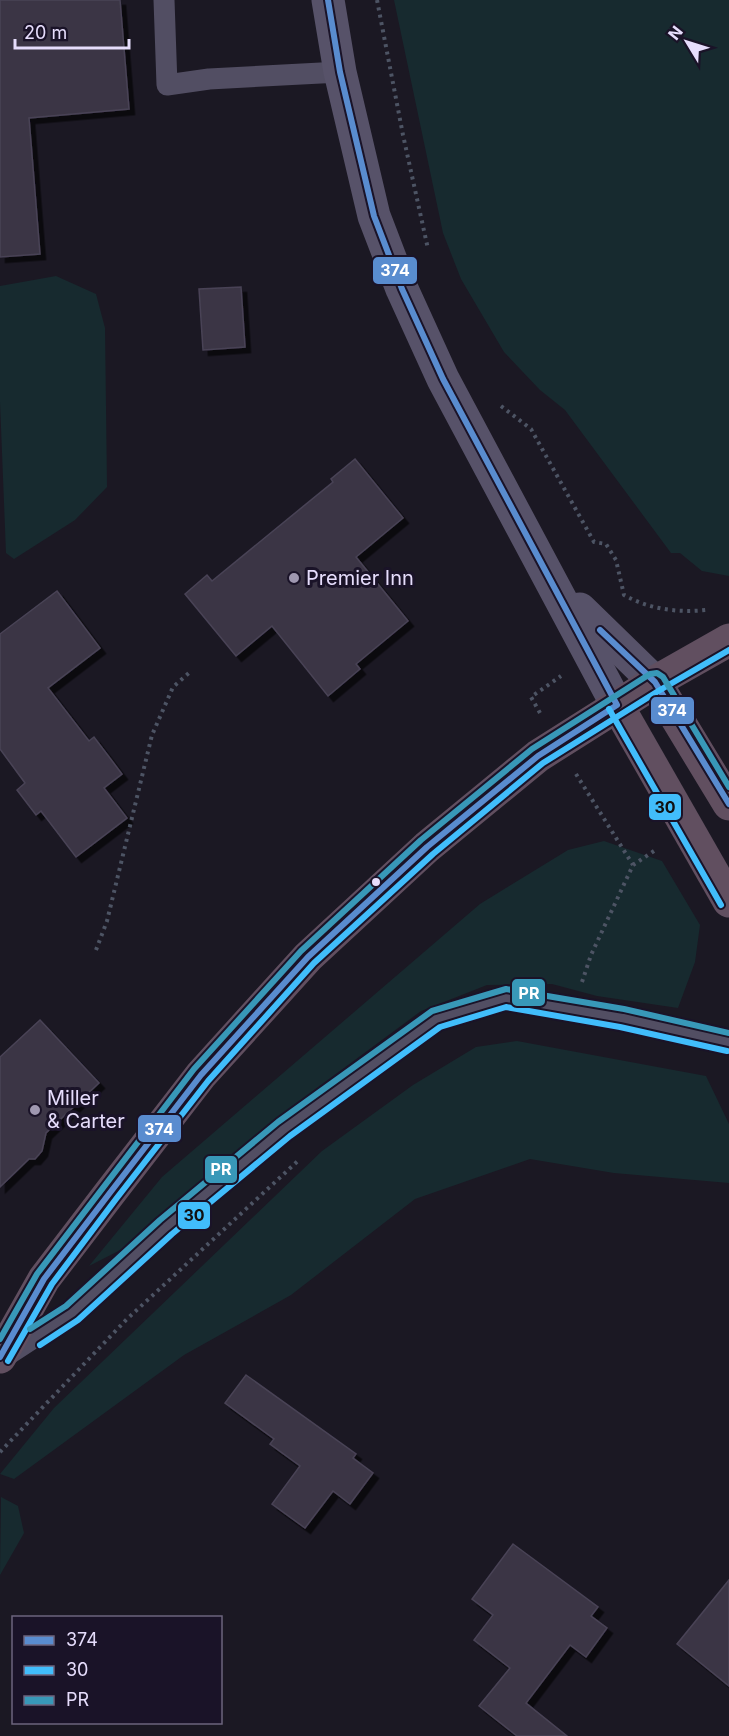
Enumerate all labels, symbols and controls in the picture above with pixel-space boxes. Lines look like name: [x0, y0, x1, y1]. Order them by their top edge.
scale bar: [15, 12, 129, 50]
north arrow: [657, 12, 717, 72]
text: 20 m: [24, 22, 67, 43]
text: N: [664, 22, 687, 44]
line badge: 374: [372, 256, 418, 285]
text: 374: [380, 260, 410, 280]
place label: Premier Inn: [306, 566, 414, 590]
marker: Premier Inn: [287, 571, 301, 585]
line badge: 374: [650, 696, 695, 725]
text: 374: [657, 700, 687, 720]
line badge: 30: [648, 793, 682, 821]
text: 30: [654, 797, 676, 817]
unlabelled marker: [370, 876, 382, 888]
line badge: PR: [511, 978, 546, 1007]
text: PR: [519, 983, 540, 1003]
place label: Miller & Carter: [47, 1086, 125, 1133]
marker: Miller & Carter: [28, 1103, 42, 1117]
line badge: 374: [137, 1114, 182, 1143]
text: 374: [144, 1119, 174, 1139]
line badge: PR: [204, 1155, 238, 1184]
text: PR: [211, 1159, 232, 1179]
line badge: 30: [177, 1201, 211, 1230]
text: 30: [183, 1205, 205, 1225]
legend: [12, 1616, 222, 1724]
text: 374: [66, 1629, 98, 1650]
text: 30: [66, 1659, 88, 1680]
text: PR: [66, 1689, 89, 1710]

